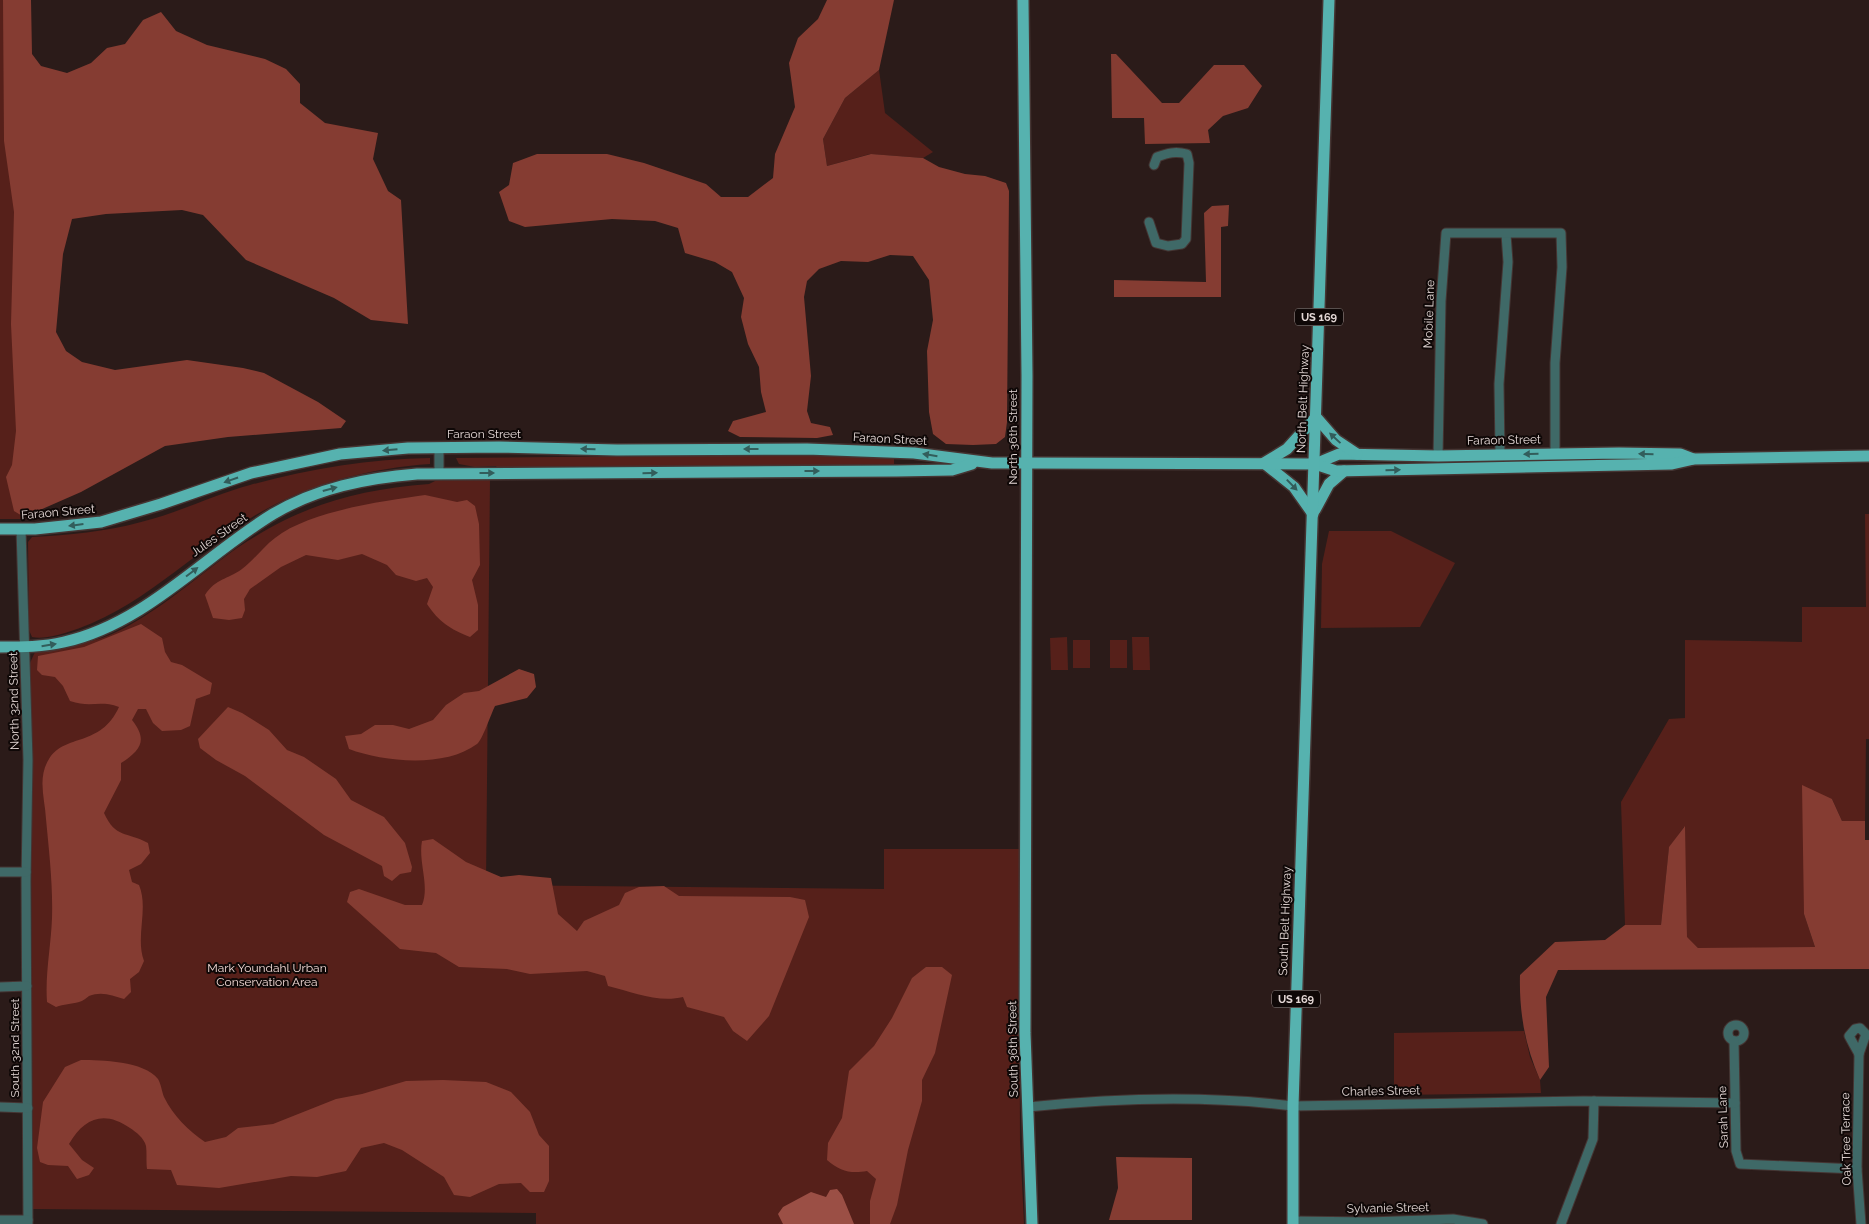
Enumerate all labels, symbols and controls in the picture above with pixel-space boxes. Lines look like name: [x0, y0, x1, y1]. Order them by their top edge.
street label: Mobile Lane: [1421, 280, 1437, 348]
road number: US 169: [1295, 308, 1343, 326]
street label: North Belt Highway: [1294, 344, 1312, 453]
street label: North 36th Street: [1006, 389, 1020, 485]
street label: Faraon Street: [447, 427, 521, 441]
street label: Faraon Street: [853, 430, 927, 448]
one-way arrow: [1329, 432, 1341, 444]
street label: Faraon Street: [1467, 432, 1541, 448]
one-way arrow: [580, 445, 596, 453]
one-way arrow: [742, 445, 758, 453]
one-way arrow: [382, 446, 398, 454]
one-way arrow: [1638, 449, 1654, 457]
one-way arrow: [1522, 450, 1538, 458]
one-way arrow: [922, 451, 938, 459]
one-way arrow: [1385, 465, 1401, 473]
one-way arrow: [805, 467, 821, 475]
one-way arrow: [480, 469, 496, 477]
one-way arrow: [642, 469, 658, 477]
one-way arrow: [223, 476, 238, 484]
one-way arrow: [1286, 479, 1298, 491]
one-way arrow: [323, 485, 338, 493]
street label: Faraon Street: [21, 502, 95, 522]
street label: Jules Street: [188, 511, 250, 559]
one-way arrow: [67, 522, 83, 530]
one-way arrow: [185, 567, 199, 577]
one-way arrow: [41, 640, 57, 648]
street label: North 32nd Street: [6, 652, 22, 750]
street label: South Belt Highway: [1276, 866, 1294, 976]
park label: Mark Youndahl Urban Conservation Area: [207, 961, 327, 989]
road number: US 169: [1272, 991, 1320, 1008]
street label: South 32nd Street: [8, 998, 22, 1098]
street label: South 36th Street: [1005, 1001, 1021, 1097]
street label: Charles Street: [1342, 1083, 1420, 1099]
street label: Sarah Lane: [1715, 1086, 1731, 1148]
street label: Oak Tree Terrace: [1838, 1092, 1854, 1186]
street label: Sylvanie Street: [1347, 1200, 1429, 1216]

